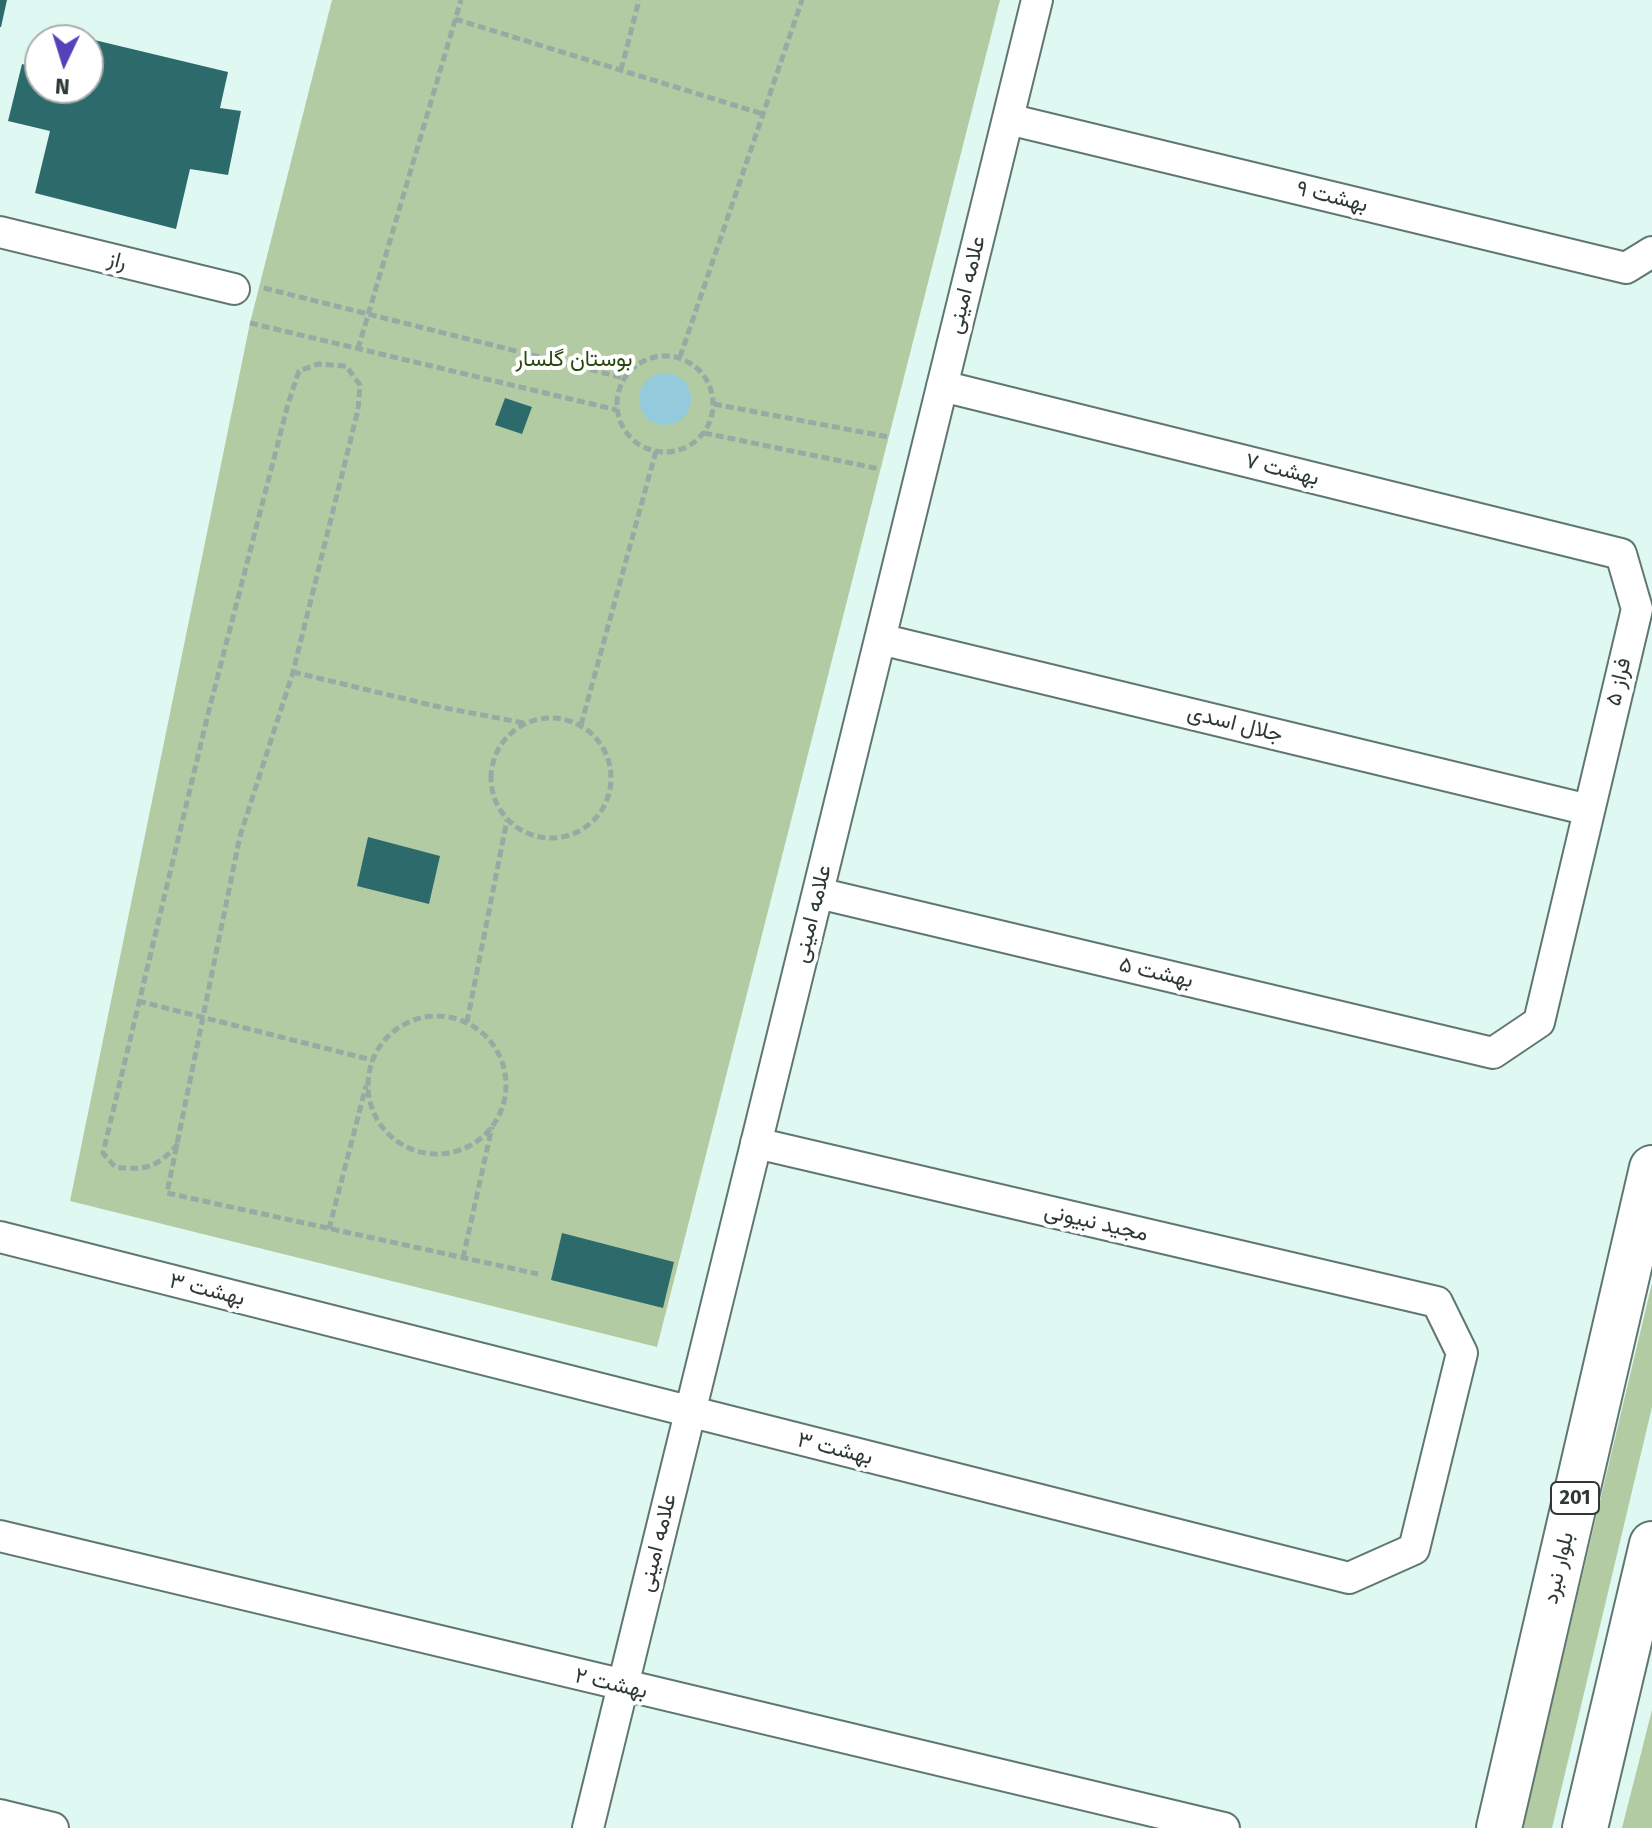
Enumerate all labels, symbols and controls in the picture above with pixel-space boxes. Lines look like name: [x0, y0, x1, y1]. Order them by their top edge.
north arrow: [24, 24, 104, 104]
text: N: [54, 72, 71, 100]
street label: بهشت ۹: [1293, 175, 1371, 219]
street label: علامه امینی: [942, 233, 992, 337]
street label: راز: [105, 246, 129, 276]
park label: بوستان گلسار: [515, 347, 633, 373]
street label: بهشت ۷: [1242, 448, 1322, 492]
street label: فراز ۵: [1601, 655, 1637, 709]
street label: جلال اسدی: [1184, 699, 1286, 749]
street label: علامه امینی: [788, 862, 838, 966]
street label: بهشت ۵: [1116, 952, 1196, 994]
street label: مجید نبیونی: [1042, 1198, 1150, 1248]
street label: بهشت ۳: [167, 1268, 247, 1312]
street label: بهشت ۳: [795, 1427, 875, 1471]
road number: 201: [1551, 1482, 1599, 1514]
street label: علامه امینی: [633, 1491, 683, 1595]
street label: بلوار نبرد: [1538, 1529, 1580, 1607]
street label: بهشت ۲: [572, 1663, 650, 1705]

